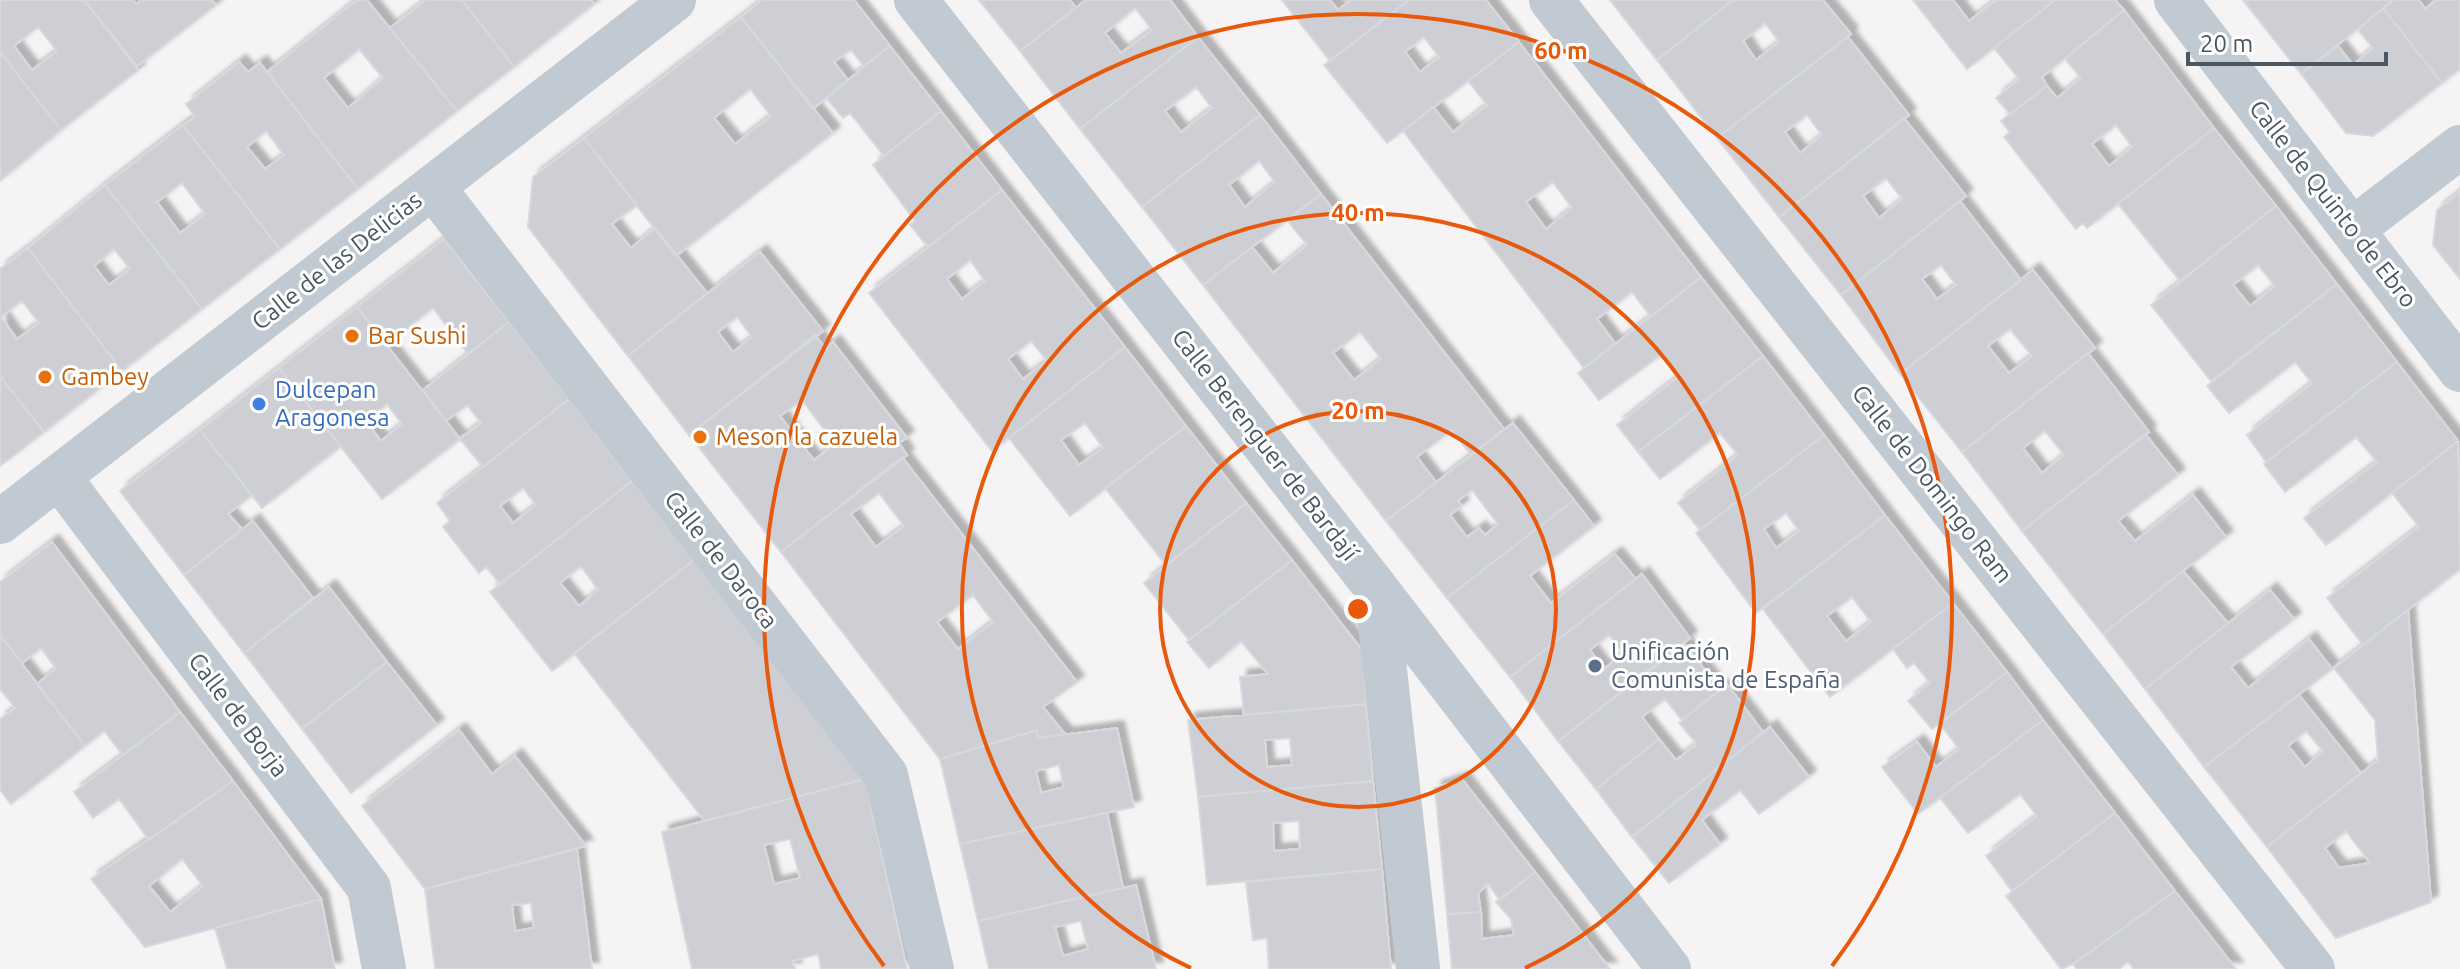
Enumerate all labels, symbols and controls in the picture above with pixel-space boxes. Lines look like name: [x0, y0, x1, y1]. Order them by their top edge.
scale bar: [2188, 16, 2386, 66]
text: 20 m: [2200, 30, 2253, 57]
text: 60 m: [1534, 37, 1588, 64]
street label: Calle de Quinto de Ebro: [2244, 95, 2423, 313]
street label: Calle de las Delicias: [246, 186, 427, 335]
text: 40 m: [1331, 199, 1385, 226]
place label: Bar Sushi: [368, 322, 466, 349]
street label: Calle Berenguer de Bardají: [1167, 324, 1365, 566]
marker: Bar Sushi: [343, 327, 361, 345]
place label: Gambey: [61, 363, 149, 390]
marker: Gambey: [36, 368, 54, 386]
place label: Dulcepan Aragonesa: [275, 376, 390, 431]
street label: Calle de Domingo Ram: [1847, 379, 2018, 588]
marker: Dulcepan Aragonesa: [250, 395, 268, 413]
text: 20 m: [1331, 397, 1385, 424]
place label: Meson la cazuela: [716, 423, 898, 450]
marker: Meson la cazuela: [691, 428, 709, 446]
street label: Calle de Daroca: [659, 486, 783, 634]
centre of rings: [1344, 595, 1372, 623]
place label: Unificación Comunista de España: [1611, 638, 1840, 693]
street label: Calle de Borja: [183, 648, 294, 782]
marker: Unificación Comunista de España: [1586, 657, 1604, 675]

